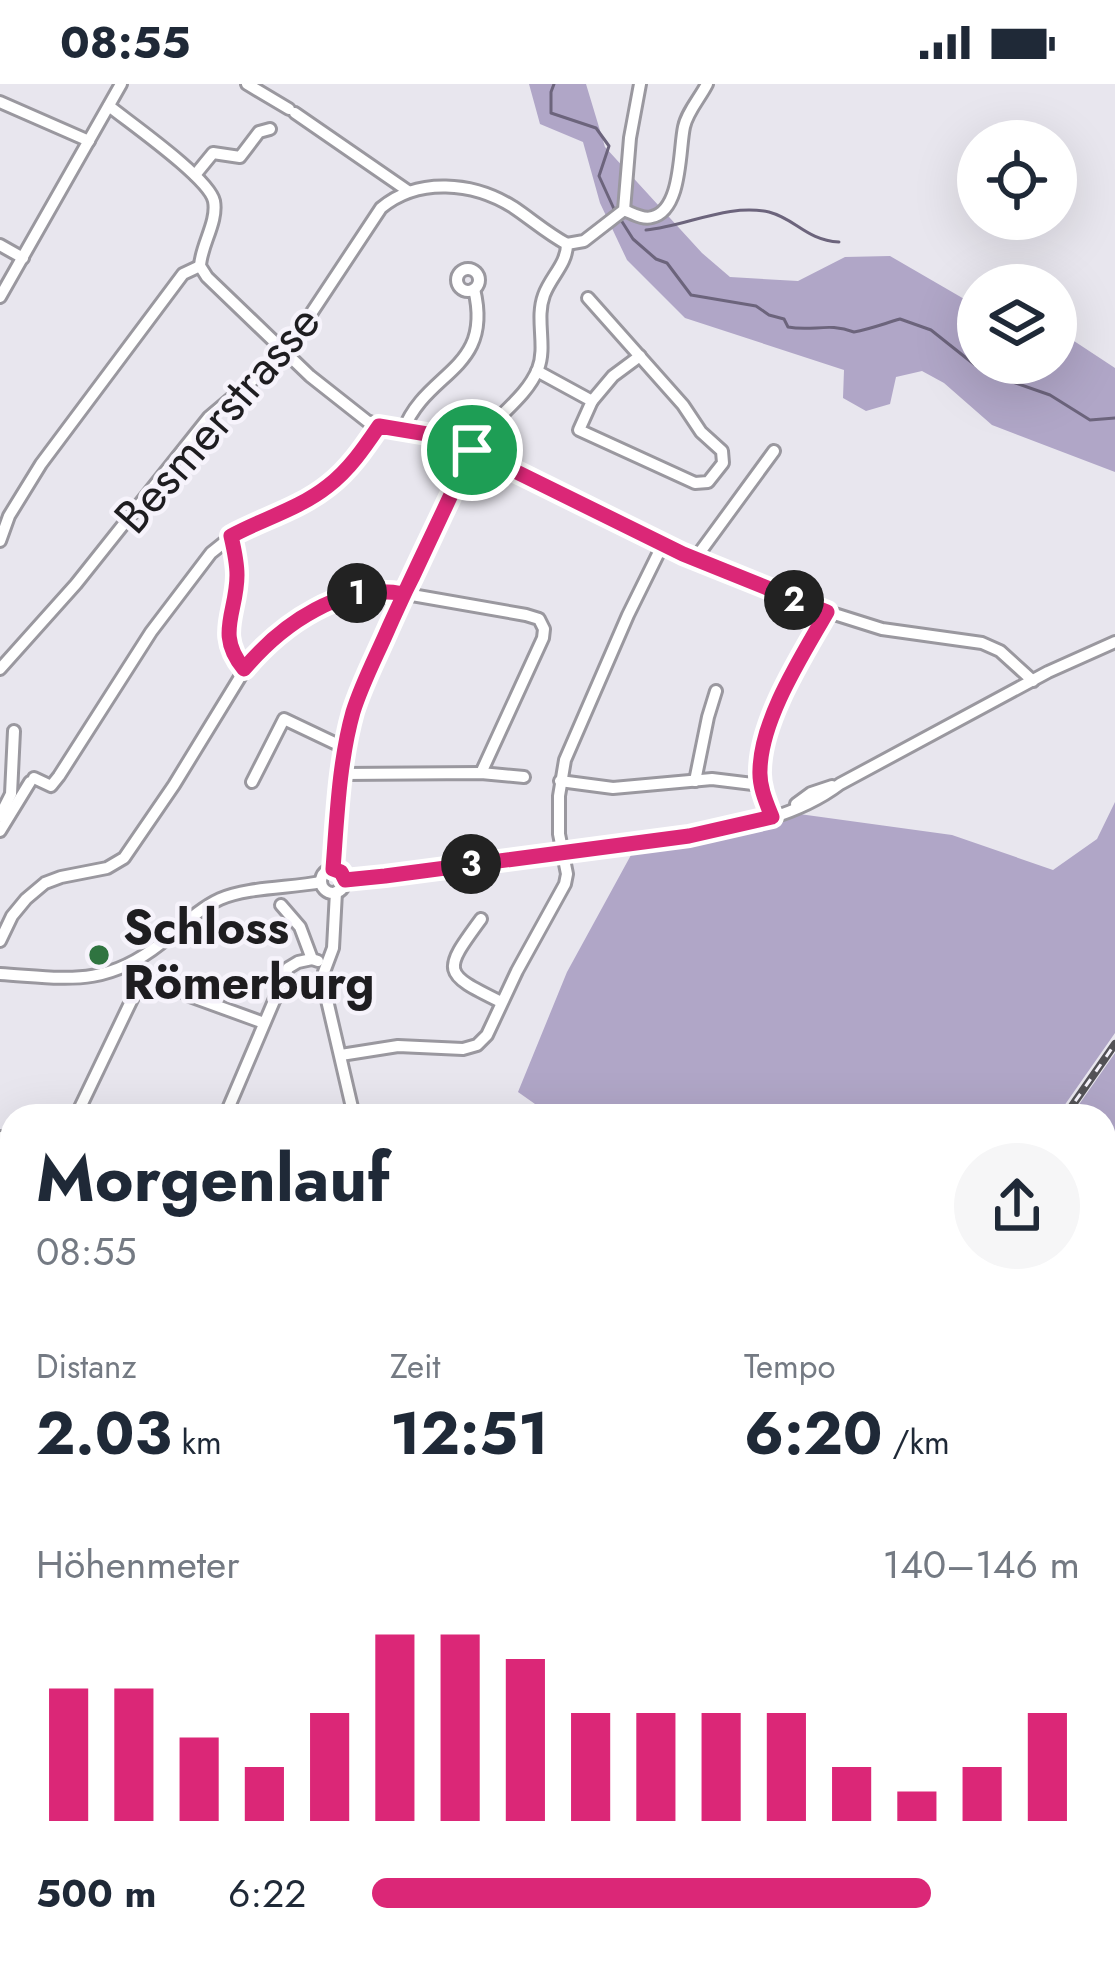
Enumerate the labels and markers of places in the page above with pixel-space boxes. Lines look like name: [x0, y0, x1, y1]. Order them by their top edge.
pin: [421, 399, 523, 501]
pin: 1: [327, 563, 387, 623]
pin: 2: [764, 570, 824, 630]
pin: 3: [441, 834, 501, 894]
place label: Schloss Römerburg: [123, 893, 374, 1017]
marker: Schloss Römerburg: [86, 942, 112, 968]

